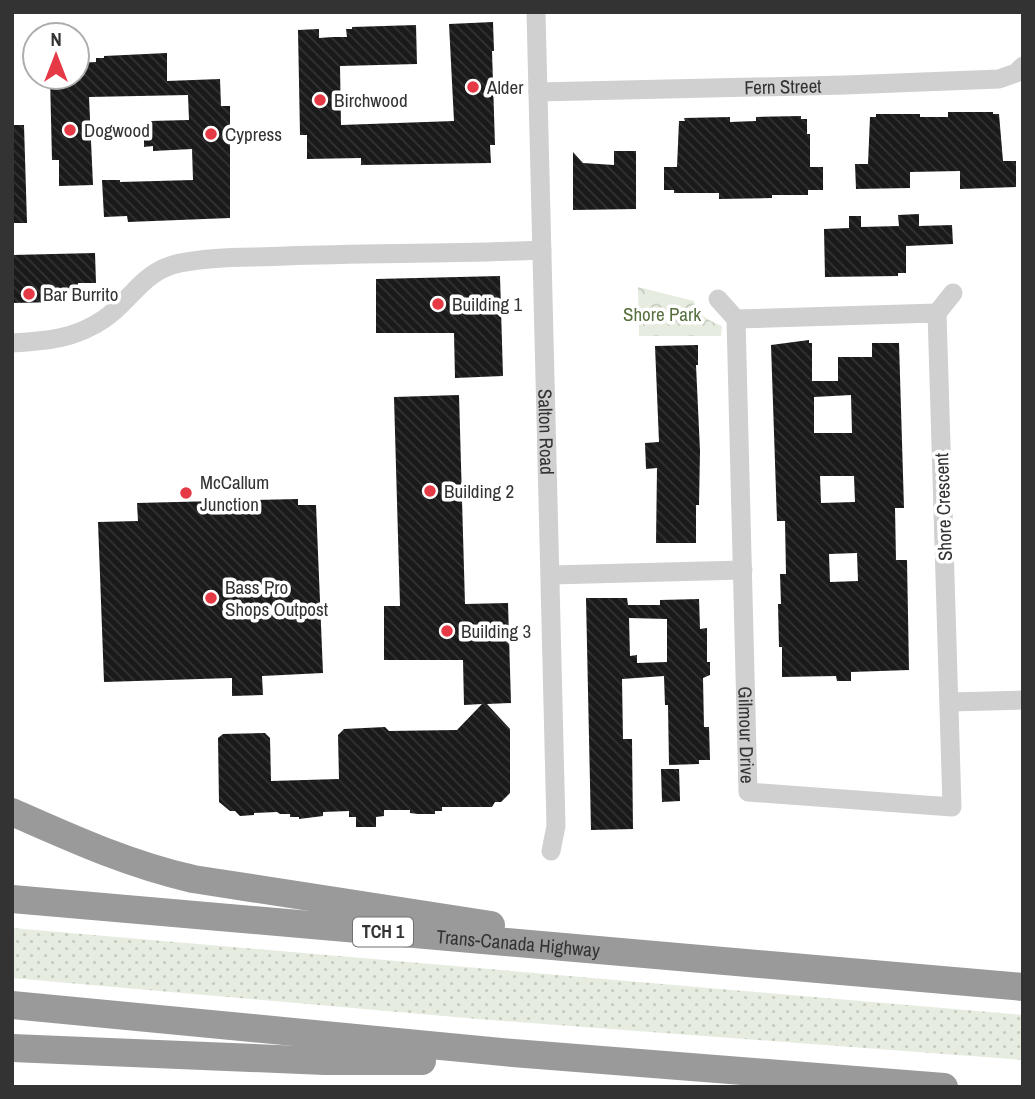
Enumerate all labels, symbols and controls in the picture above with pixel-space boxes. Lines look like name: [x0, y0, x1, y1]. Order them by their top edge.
north arrow: [21, 21, 91, 91]
text: N: [50, 26, 62, 52]
street label: Fern Street: [744, 73, 823, 100]
place label: Alder: [486, 74, 524, 100]
marker: Alder: [465, 79, 481, 95]
place label: Birchwood: [334, 87, 408, 113]
marker: Birchwood: [312, 92, 328, 108]
place label: Dogwood: [84, 117, 150, 143]
place label: Cypress: [225, 121, 282, 147]
marker: Dogwood: [62, 122, 78, 138]
marker: Cypress: [203, 126, 219, 142]
place label: Bar Burrito: [43, 281, 118, 307]
marker: Bar Burrito: [21, 286, 37, 302]
place label: Building 1: [452, 291, 523, 317]
marker: Building 1: [430, 296, 446, 312]
park label: Shore Park: [623, 301, 701, 327]
street label: Salton Road: [532, 389, 560, 475]
street label: Shore Crescent: [928, 452, 958, 562]
place label: McCallum Junction: [200, 469, 269, 517]
place label: Building 2: [444, 478, 514, 504]
marker: Building 2: [422, 483, 438, 499]
marker: McCallum Junction: [178, 485, 194, 501]
place label: Bass Pro Shops Outpost: [225, 574, 329, 622]
marker: Bass Pro Shops Outpost: [203, 590, 219, 606]
place label: Building 3: [461, 618, 531, 644]
marker: Building 3: [439, 623, 455, 639]
street label: Gilmour Drive: [732, 686, 761, 784]
road number: TCH 1: [353, 917, 413, 946]
street label: Trans-Canada Highway: [435, 923, 601, 963]

